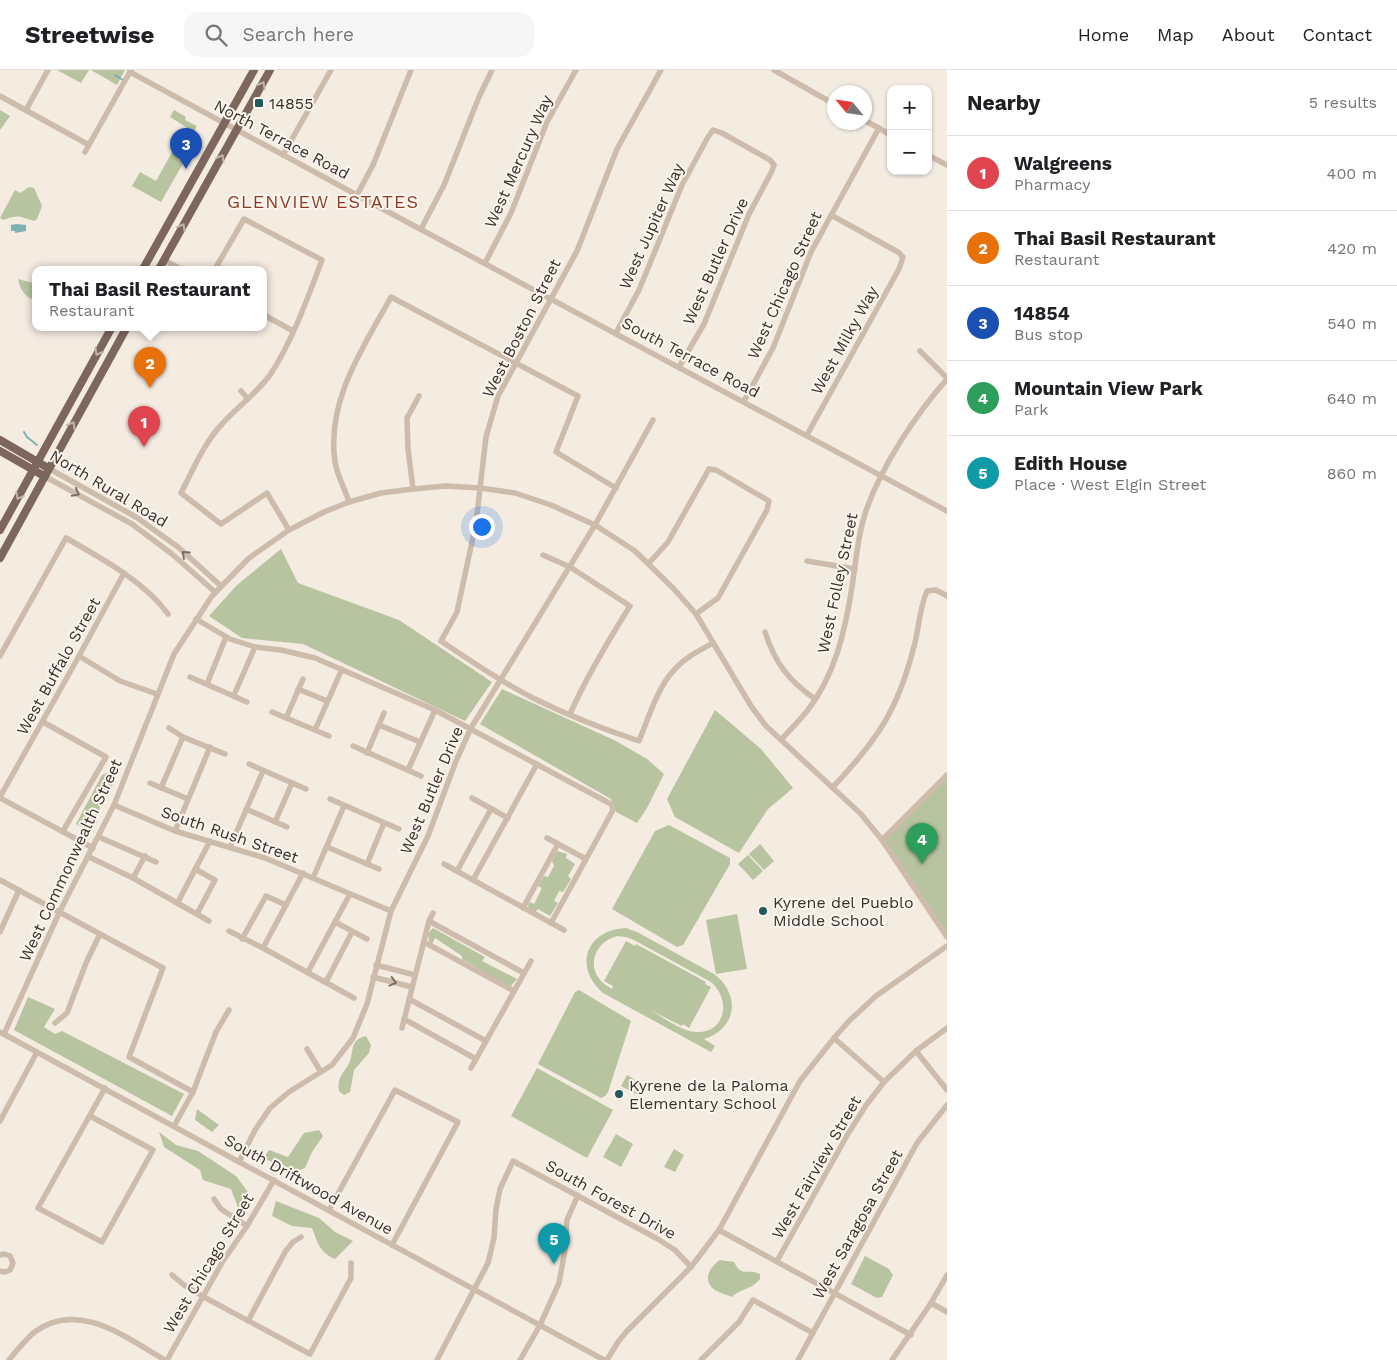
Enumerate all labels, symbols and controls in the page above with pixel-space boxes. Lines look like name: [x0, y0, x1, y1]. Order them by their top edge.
search box: [184, 12, 534, 57]
text: Streetwise: [25, 21, 154, 49]
icon: search: [202, 21, 230, 49]
text: Search here: [242, 23, 354, 46]
text: Home: [1078, 24, 1129, 45]
text: Map: [1157, 24, 1194, 45]
text: About: [1222, 24, 1274, 45]
text: Contact: [1302, 24, 1372, 45]
one-way arrow: [256, 81, 266, 90]
north arrow: [827, 85, 872, 130]
map controls: [887, 85, 932, 175]
button: +: [887, 85, 932, 130]
text: Nearby: [967, 90, 1040, 115]
street label: West Mercury Way: [481, 91, 557, 231]
text: 5 results: [1309, 93, 1377, 112]
place label: 14855: [269, 94, 314, 113]
street label: North Terrace Road: [211, 96, 353, 183]
marker: 14855: [253, 97, 265, 109]
pin: 3: [170, 128, 202, 169]
button: −: [887, 130, 932, 175]
text: Walgreens: [1014, 152, 1112, 175]
one-way arrow: [215, 154, 225, 163]
street label: West Jupiter Way: [615, 160, 688, 292]
text: 1: [980, 164, 986, 183]
text: 400 m: [1327, 164, 1377, 183]
text: Pharmacy: [1014, 175, 1090, 194]
district label: GLENVIEW ESTATES: [227, 191, 419, 212]
street label: West Butler Drive: [679, 195, 752, 328]
street label: West Chicago Street: [743, 208, 826, 362]
one-way arrow: [176, 224, 186, 233]
text: Thai Basil Restaurant: [1014, 227, 1215, 250]
text: 2: [978, 239, 988, 258]
text: 420 m: [1327, 239, 1377, 258]
text: Restaurant: [1014, 250, 1100, 269]
street label: West Boston Street: [478, 256, 565, 401]
popup: [32, 266, 267, 331]
text: Thai Basil Restaurant: [49, 278, 250, 301]
street label: West Milky Way: [807, 282, 882, 398]
text: Restaurant: [49, 301, 134, 320]
text: 14854: [1014, 302, 1070, 325]
street label: South Terrace Road: [619, 313, 763, 402]
text: 3: [978, 314, 988, 333]
text: 540 m: [1327, 314, 1377, 333]
text: Bus stop: [1014, 325, 1083, 344]
one-way arrow: [94, 347, 104, 356]
pin: 2: [134, 347, 166, 388]
text: Mountain View Park: [1014, 377, 1203, 400]
text: 4: [978, 389, 988, 408]
text: 640 m: [1327, 389, 1377, 408]
text: Park: [1014, 400, 1048, 419]
pin: 1: [128, 406, 160, 447]
one-way arrow: [66, 422, 76, 431]
street label: North Rural Road: [46, 446, 171, 531]
text: Edith House: [1014, 452, 1127, 475]
text: 5: [978, 464, 988, 483]
text: 860 m: [1327, 464, 1377, 483]
text: Place · West Elgin Street: [1014, 475, 1206, 494]
one-way arrow: [70, 487, 79, 497]
one-way arrow: [15, 490, 25, 499]
street label: West Folley Street: [813, 511, 862, 655]
your location: [469, 514, 495, 540]
one-way arrow: [181, 550, 190, 559]
street label: West Buffalo Street: [13, 594, 104, 738]
street label: West Butler Drive: [396, 723, 467, 857]
street label: West Commonwealth Street: [15, 756, 126, 965]
street label: South Rush Street: [159, 802, 301, 867]
pin: 4: [906, 823, 938, 864]
place label: Kyrene del Pueblo Middle School: [773, 893, 914, 930]
marker: Kyrene del Pueblo Middle School: [757, 905, 769, 917]
one-way arrow: [388, 976, 397, 987]
place label: Kyrene de la Paloma Elementary School: [629, 1076, 788, 1113]
marker: Kyrene de la Paloma Elementary School: [613, 1088, 625, 1100]
street label: West Fairview Street: [768, 1092, 865, 1242]
street label: South Driftwood Avenue: [221, 1130, 396, 1239]
street label: West Saragosa Street: [808, 1146, 907, 1302]
street label: South Forest Drive: [542, 1156, 679, 1243]
street label: West Chicago Street: [159, 1190, 258, 1337]
pin: 5: [538, 1223, 570, 1264]

